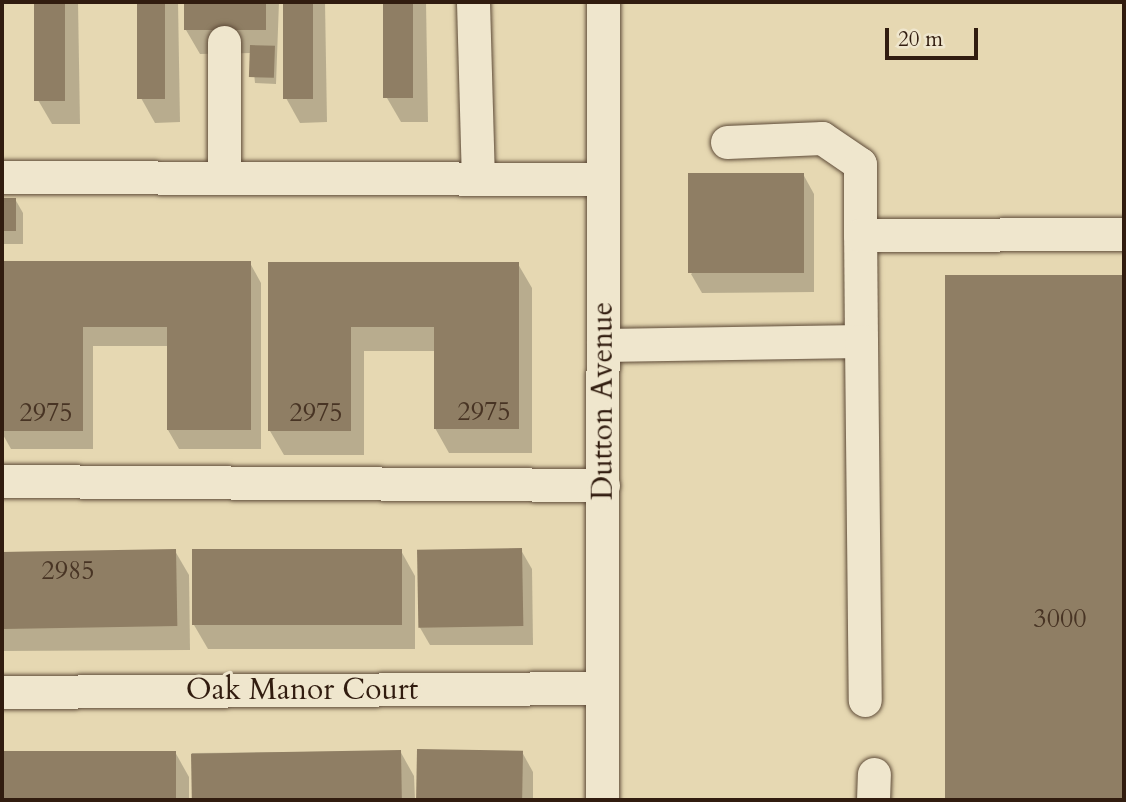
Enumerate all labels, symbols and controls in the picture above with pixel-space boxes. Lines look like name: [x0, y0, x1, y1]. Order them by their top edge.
scale bar: [888, 14, 981, 58]
text: 20 m: [898, 25, 943, 54]
street label: Dutton Avenue: [585, 302, 621, 500]
house number: 2975: [457, 396, 511, 428]
house number: 2975: [19, 397, 73, 429]
house number: 2975: [289, 397, 343, 429]
house number: 2985: [41, 555, 95, 587]
house number: 3000: [1033, 603, 1087, 635]
street label: Oak Manor Court: [186, 672, 418, 708]

